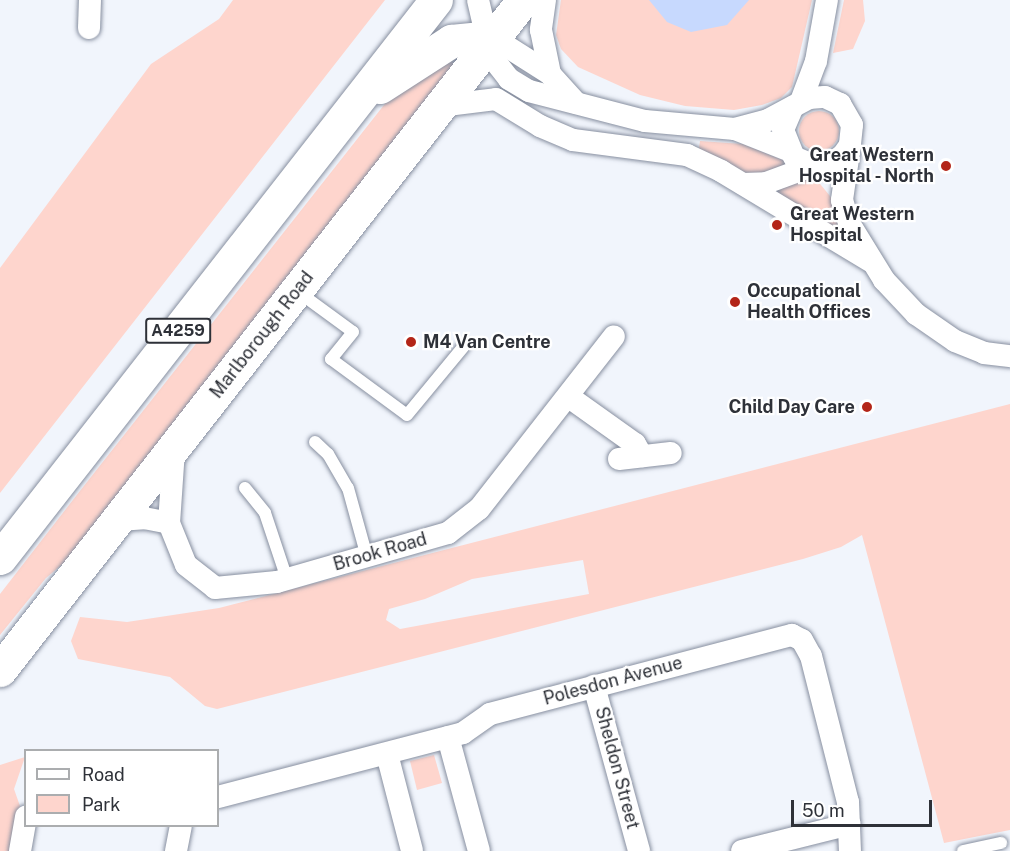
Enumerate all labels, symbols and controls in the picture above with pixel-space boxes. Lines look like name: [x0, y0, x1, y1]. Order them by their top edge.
place label: Great Western Hospital - North: [796, 145, 934, 188]
marker: Great Western Hospital - North: [939, 159, 953, 173]
place label: Great Western Hospital: [790, 204, 915, 246]
marker: Great Western Hospital: [768, 216, 786, 234]
street label: Marlborough Road: [206, 267, 318, 403]
place label: Occupational Health Offices: [747, 281, 871, 324]
marker: Occupational Health Offices: [728, 295, 742, 309]
road number: A4259: [145, 318, 211, 344]
place label: M4 Van Centre: [423, 331, 551, 353]
marker: M4 Van Centre: [404, 335, 418, 349]
place label: Child Day Care: [728, 396, 855, 418]
marker: Child Day Care: [860, 400, 874, 414]
street label: Brook Road: [331, 528, 429, 576]
street label: Polesdon Avenue: [541, 652, 685, 710]
street label: Sheldon Street: [590, 704, 644, 832]
legend: [24, 749, 219, 827]
text: Road: [82, 764, 125, 785]
scale bar: [794, 788, 935, 826]
text: Park: [82, 794, 120, 815]
text: 50 m: [802, 800, 845, 821]

